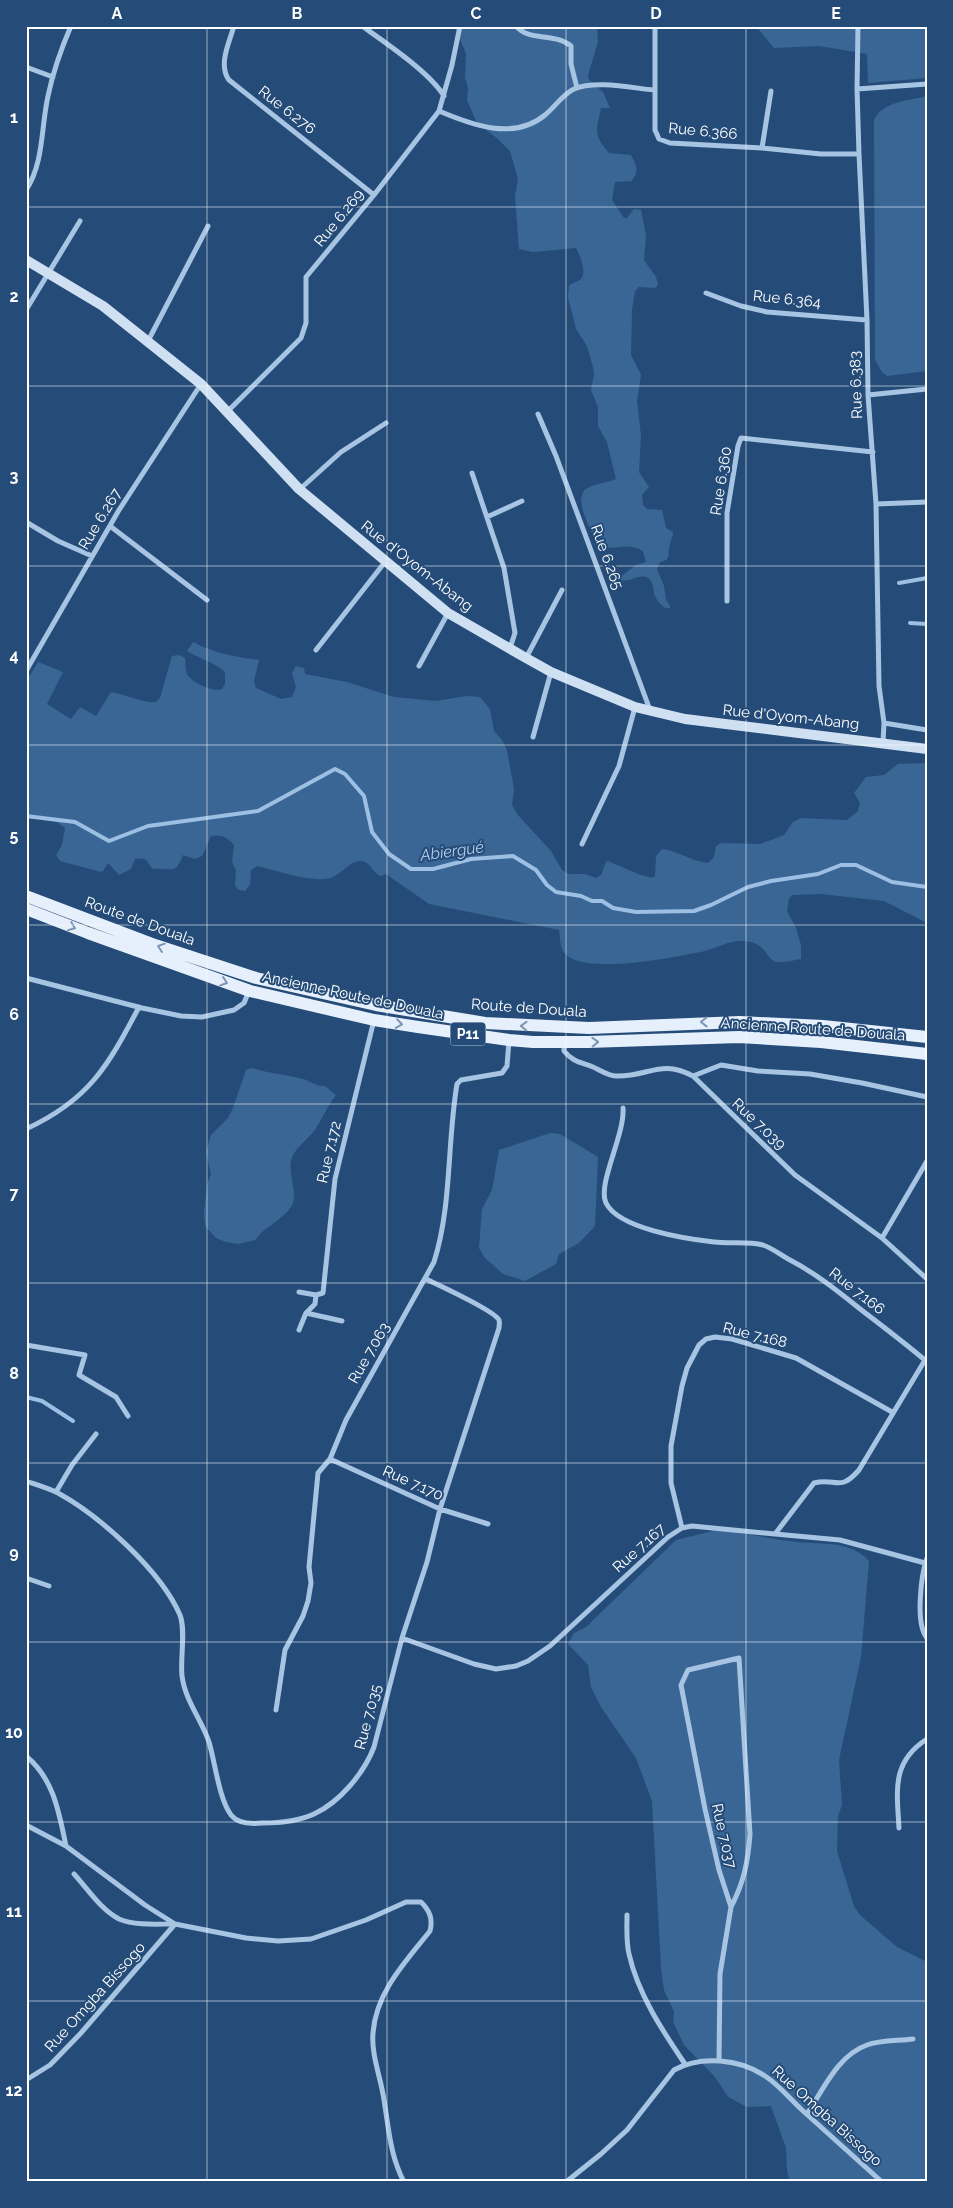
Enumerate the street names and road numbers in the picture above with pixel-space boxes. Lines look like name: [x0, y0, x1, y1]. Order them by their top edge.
street label: Rue 6.276: [255, 82, 319, 138]
street label: Rue 6.366: [668, 119, 738, 143]
street label: Rue 6.269: [310, 185, 368, 250]
street label: Rue 6.364: [752, 286, 822, 312]
street label: Rue 6.383: [846, 351, 866, 419]
street label: Rue 6.360: [707, 445, 735, 517]
street label: Rue 6.267: [75, 485, 125, 553]
street label: Rue d'Oyom-Abang: [357, 517, 477, 615]
street label: Rue 6.265: [587, 522, 627, 592]
street label: Rue d'Oyom-Abang: [722, 701, 860, 733]
street label: Route de Douala: [82, 893, 198, 949]
street label: Ancienne Route de Douala: [261, 967, 445, 1023]
street label: Route de Douala: [471, 995, 587, 1021]
street label: Ancienne Route de Douala: [720, 1014, 906, 1044]
road number: P11: [450, 1022, 486, 1046]
street label: Rue 7.039: [728, 1095, 790, 1154]
street label: Rue 7.172: [313, 1119, 345, 1185]
street label: Rue 7.166: [826, 1264, 888, 1318]
street label: Rue 7.168: [721, 1318, 789, 1352]
street label: Rue 7.063: [344, 1319, 394, 1387]
street label: Rue 7.170: [380, 1462, 446, 1504]
street label: Rue 7.167: [609, 1520, 669, 1576]
street label: Rue 7.035: [351, 1683, 385, 1751]
street label: Rue 7.037: [708, 1802, 740, 1870]
street label: Rue Omgba Bissogo: [41, 1938, 149, 2056]
street label: Rue Omgba Bissogo: [768, 2062, 886, 2170]

